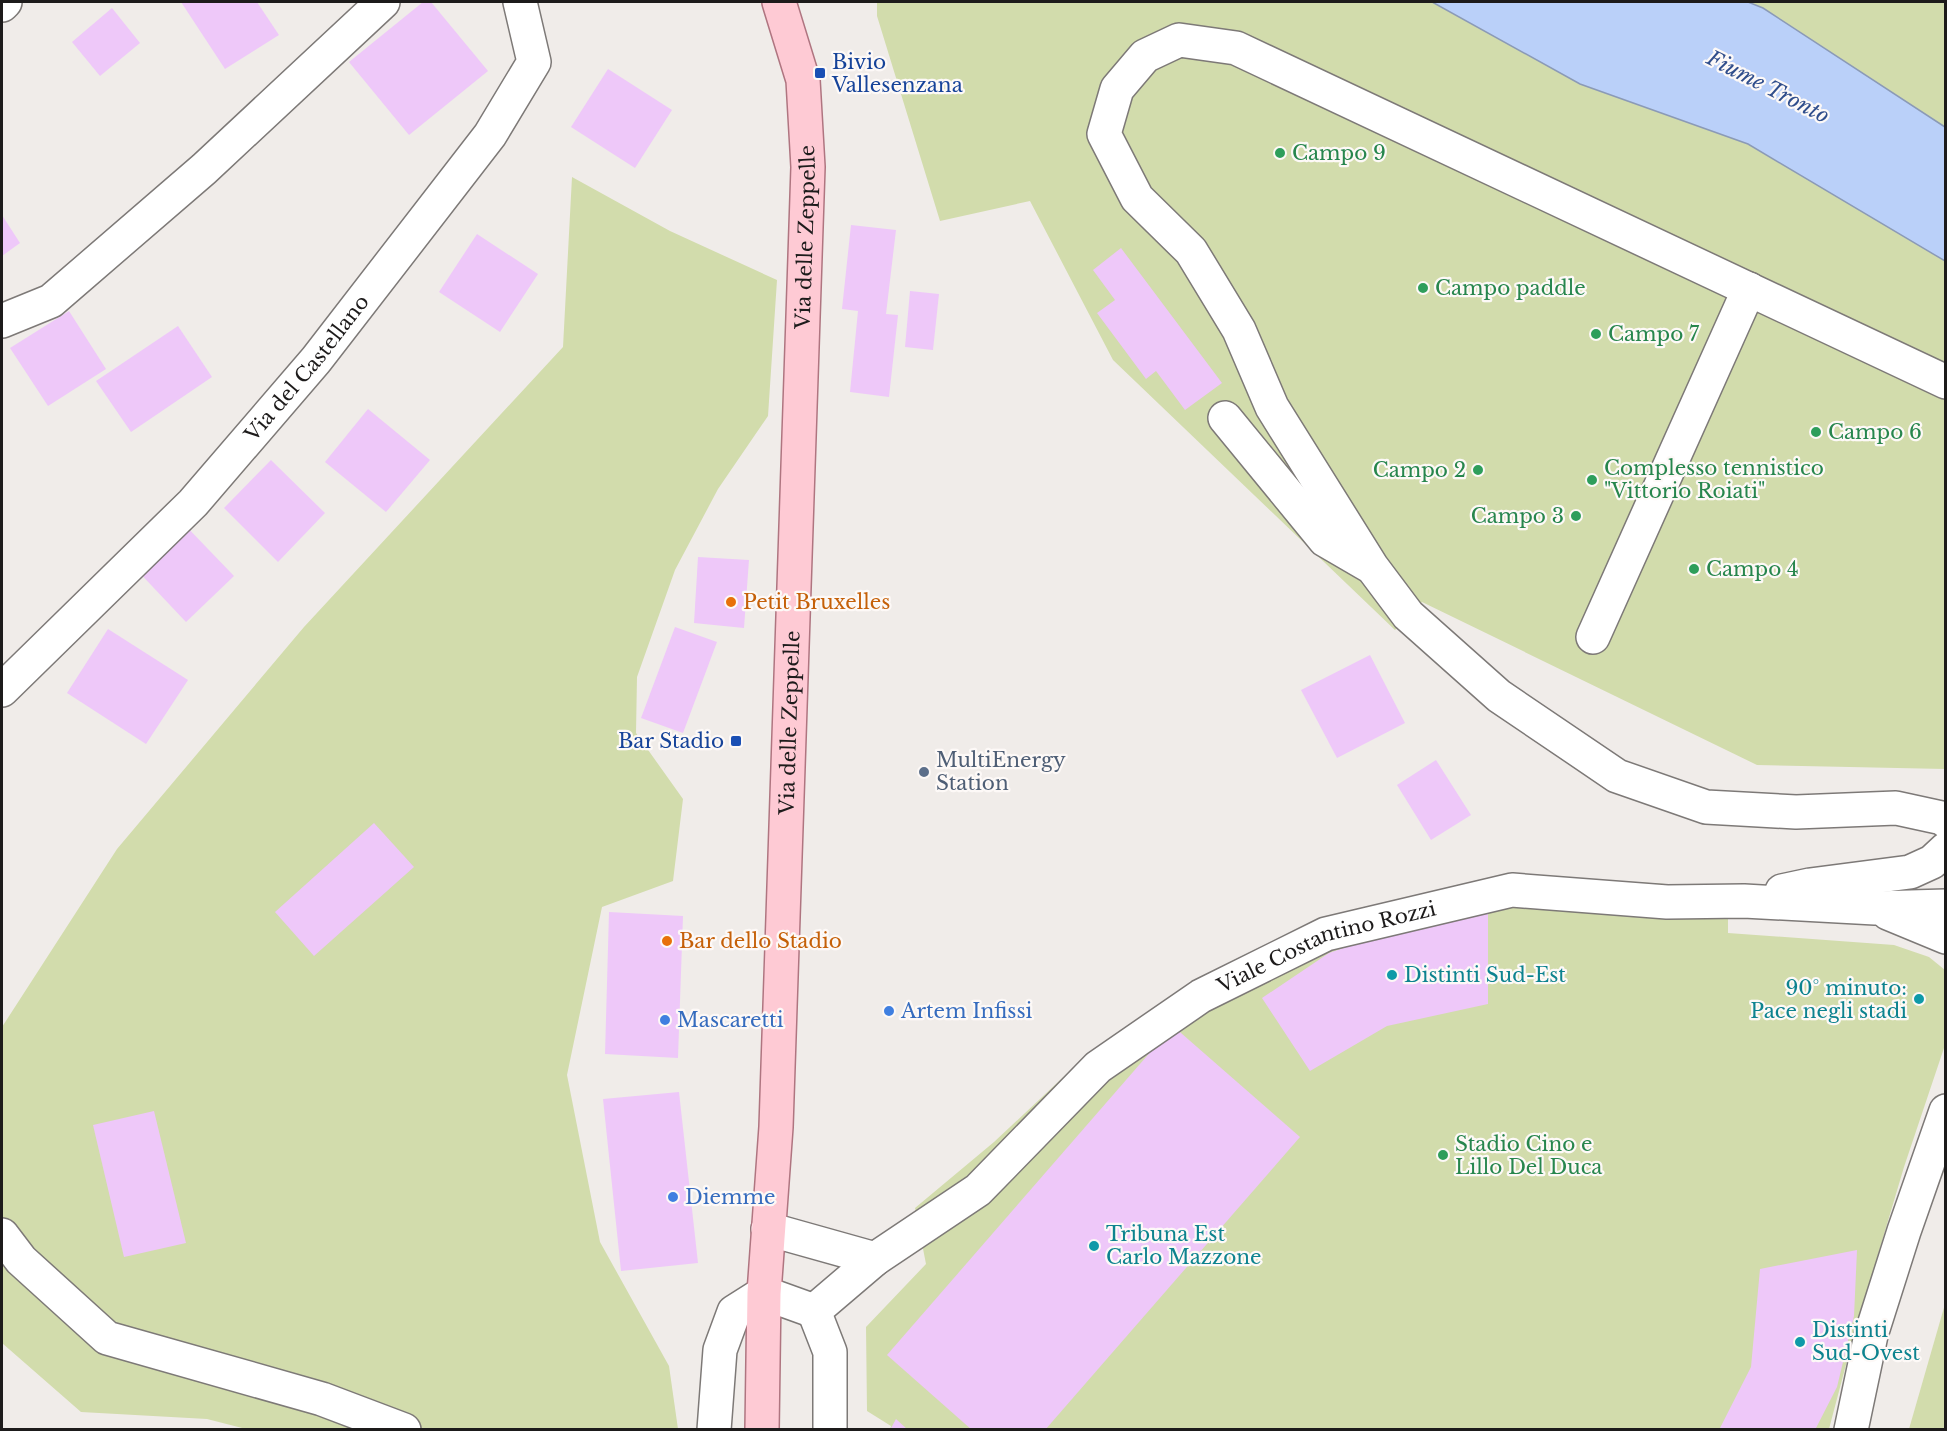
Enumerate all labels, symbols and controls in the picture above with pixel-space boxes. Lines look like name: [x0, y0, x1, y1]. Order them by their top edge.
water label: Fiume Tronto: [1702, 45, 1834, 129]
place label: Bivio Vallesenzana: [831, 50, 964, 97]
marker: Bivio Vallesenzana: [813, 66, 827, 80]
place label: Campo 9: [1292, 141, 1386, 165]
street label: Via delle Zeppelle: [791, 144, 820, 330]
marker: Campo 9: [1273, 146, 1287, 160]
place label: Campo paddle: [1435, 276, 1586, 300]
marker: Campo paddle: [1416, 281, 1430, 295]
street label: Via del Castellano: [239, 290, 374, 447]
place label: Campo 7: [1608, 322, 1700, 346]
marker: Campo 7: [1589, 327, 1603, 341]
place label: Campo 6: [1828, 420, 1922, 444]
marker: Campo 6: [1809, 425, 1823, 439]
place label: Complesso tennistico "Vittorio Roiati": [1604, 456, 1824, 503]
place label: Campo 2: [1373, 458, 1466, 482]
marker: Campo 2: [1471, 463, 1485, 477]
marker: Complesso tennistico "Vittorio Roiati": [1585, 473, 1599, 487]
place label: Campo 3: [1471, 504, 1564, 528]
marker: Campo 3: [1569, 509, 1583, 523]
place label: Campo 4: [1706, 557, 1799, 581]
marker: Campo 4: [1687, 562, 1701, 576]
place label: Petit Bruxelles: [743, 590, 890, 614]
marker: Petit Bruxelles: [724, 595, 738, 609]
street label: Via delle Zeppelle: [774, 630, 805, 816]
place label: Bar Stadio: [618, 729, 724, 753]
marker: Bar Stadio: [729, 734, 743, 748]
place label: MultiEnergy Station: [936, 748, 1066, 795]
marker: MultiEnergy Station: [917, 765, 931, 779]
street label: Viale Costantino Rozzi: [1212, 896, 1439, 998]
place label: Bar dello Stadio: [679, 929, 842, 953]
marker: Bar dello Stadio: [660, 934, 674, 948]
place label: Distinti Sud-Est: [1404, 963, 1566, 987]
marker: Distinti Sud-Est: [1385, 968, 1399, 982]
place label: 90° minuto: Pace negli stadi: [1750, 976, 1907, 1023]
marker: 90° minuto: Pace negli stadi: [1912, 992, 1926, 1006]
place label: Artem Infissi: [900, 999, 1032, 1023]
marker: Artem Infissi: [882, 1004, 896, 1018]
place label: Mascaretti: [677, 1008, 784, 1032]
marker: Mascaretti: [658, 1013, 672, 1027]
place label: Stadio Cino e Lillo Del Duca: [1455, 1132, 1603, 1179]
marker: Stadio Cino e Lillo Del Duca: [1436, 1148, 1450, 1162]
place label: Diemme: [685, 1185, 775, 1209]
marker: Diemme: [666, 1190, 680, 1204]
place label: Tribuna Est Carlo Mazzone: [1106, 1222, 1261, 1269]
marker: Tribuna Est Carlo Mazzone: [1087, 1239, 1101, 1253]
place label: Distinti Sud-Ovest: [1812, 1318, 1920, 1365]
marker: Distinti Sud-Ovest: [1793, 1335, 1807, 1349]

